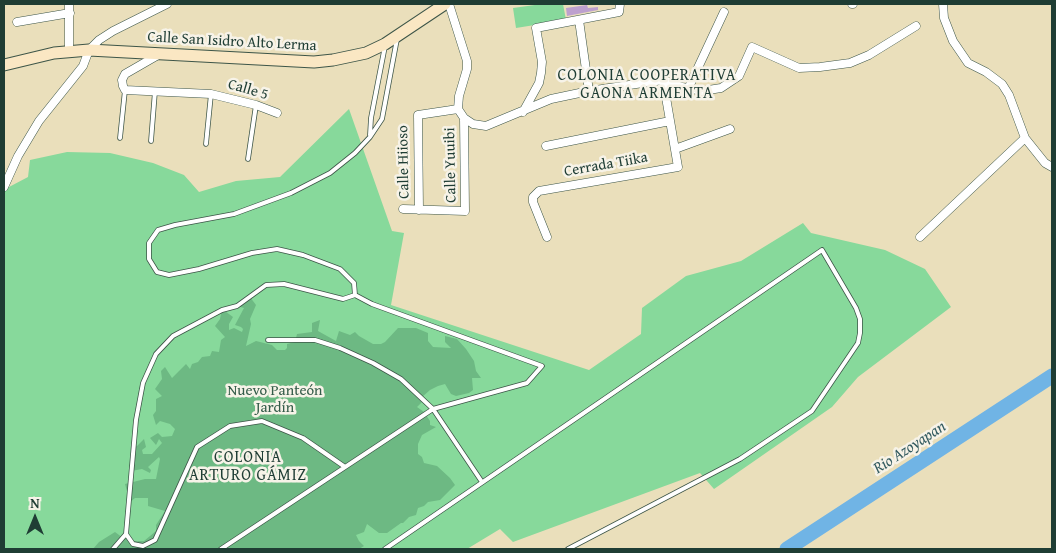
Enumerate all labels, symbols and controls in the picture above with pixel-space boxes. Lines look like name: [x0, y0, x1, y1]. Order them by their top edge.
street label: Calle San Isidro Alto Lerma: [147, 29, 317, 55]
district label: COLONIA COOPERATIVA GAONA ARMENTA: [555, 66, 739, 104]
street label: Calle 5: [226, 76, 270, 104]
street label: Calle Hiioso: [394, 125, 414, 199]
street label: Calle Yuuibi: [441, 127, 461, 203]
street label: Cerrada Tiika: [563, 149, 649, 181]
park label: Nuevo Panteón Jardín: [227, 382, 323, 417]
water label: Rio Azoyapan: [870, 417, 950, 479]
district label: COLONIA ARTURO GÁMIZ: [187, 448, 309, 486]
north arrow: [10, 493, 60, 543]
text: N: [30, 493, 40, 513]

